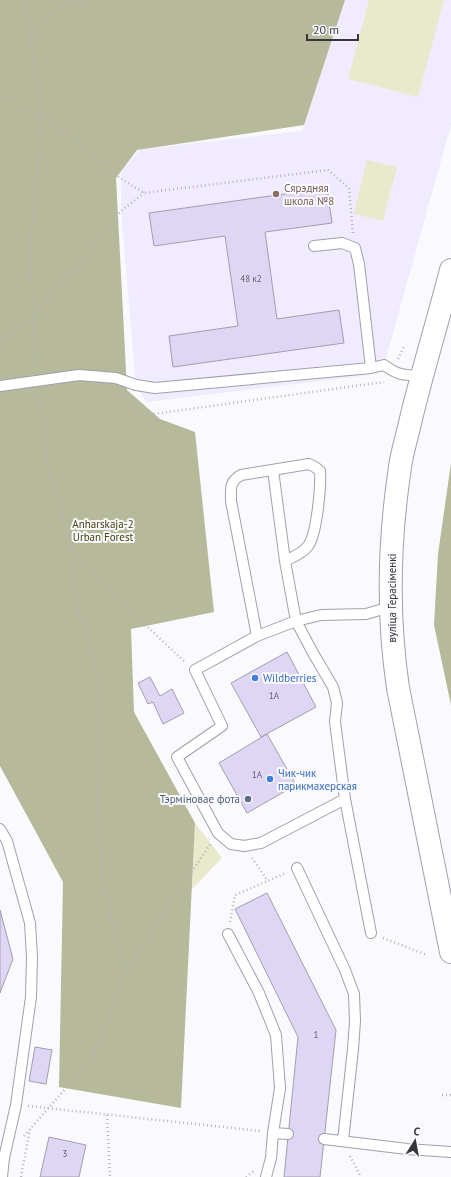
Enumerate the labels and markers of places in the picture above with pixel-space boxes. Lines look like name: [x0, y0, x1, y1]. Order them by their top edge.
place label: Сярэдняя школа №8: [284, 181, 334, 208]
marker: Сярэдняя школа №8: [271, 189, 281, 199]
place label: Wildberries: [263, 671, 317, 685]
marker: Wildberries: [250, 673, 260, 683]
place label: Чик-чик парикмахерская: [278, 766, 357, 793]
marker: Чик-чик парикмахерская: [265, 774, 275, 784]
place label: Тэрміновае фота: [160, 792, 240, 806]
marker: Тэрміновае фота: [243, 794, 253, 804]

